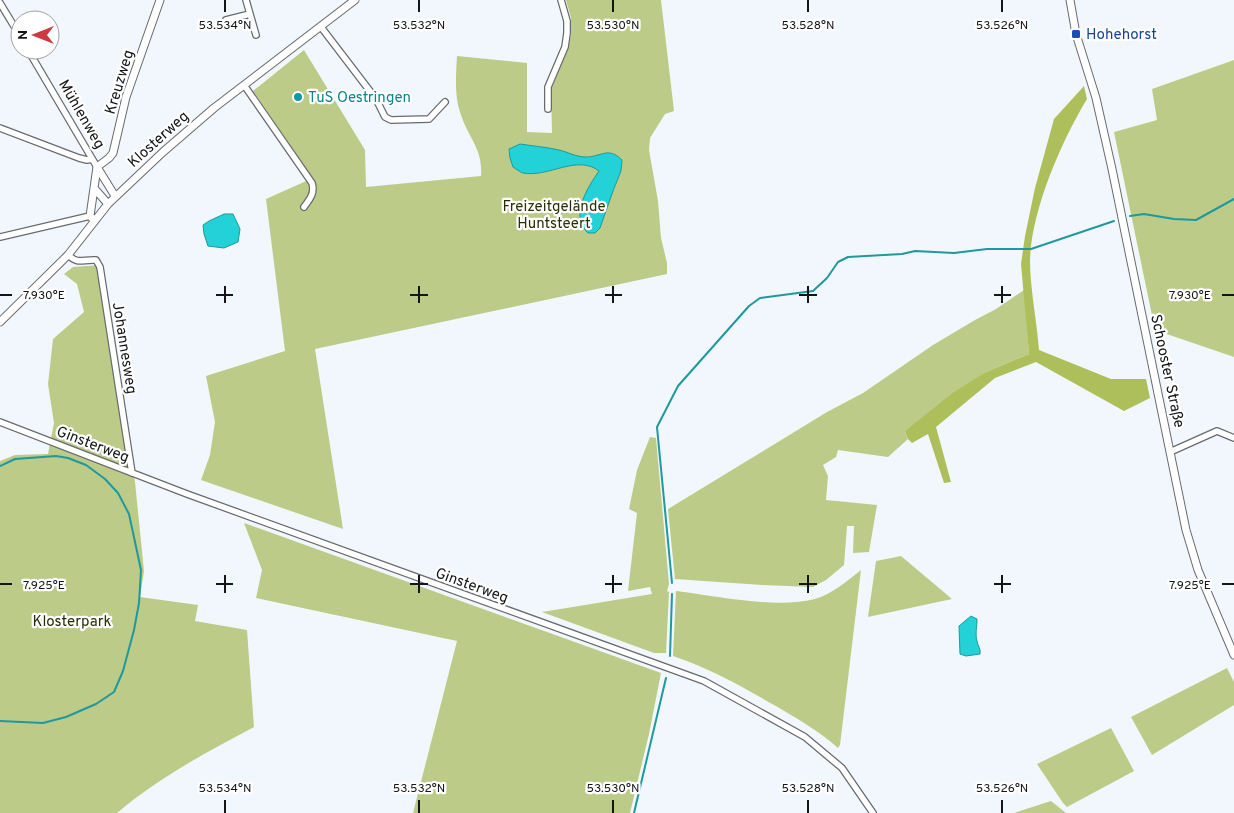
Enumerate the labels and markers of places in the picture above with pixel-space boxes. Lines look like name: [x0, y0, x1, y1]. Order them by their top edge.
place label: Hohehorst: [1086, 26, 1157, 45]
marker: Hohehorst: [1070, 28, 1082, 40]
place label: TuS Oestringen: [308, 89, 411, 108]
marker: TuS Oestringen: [292, 91, 304, 103]

